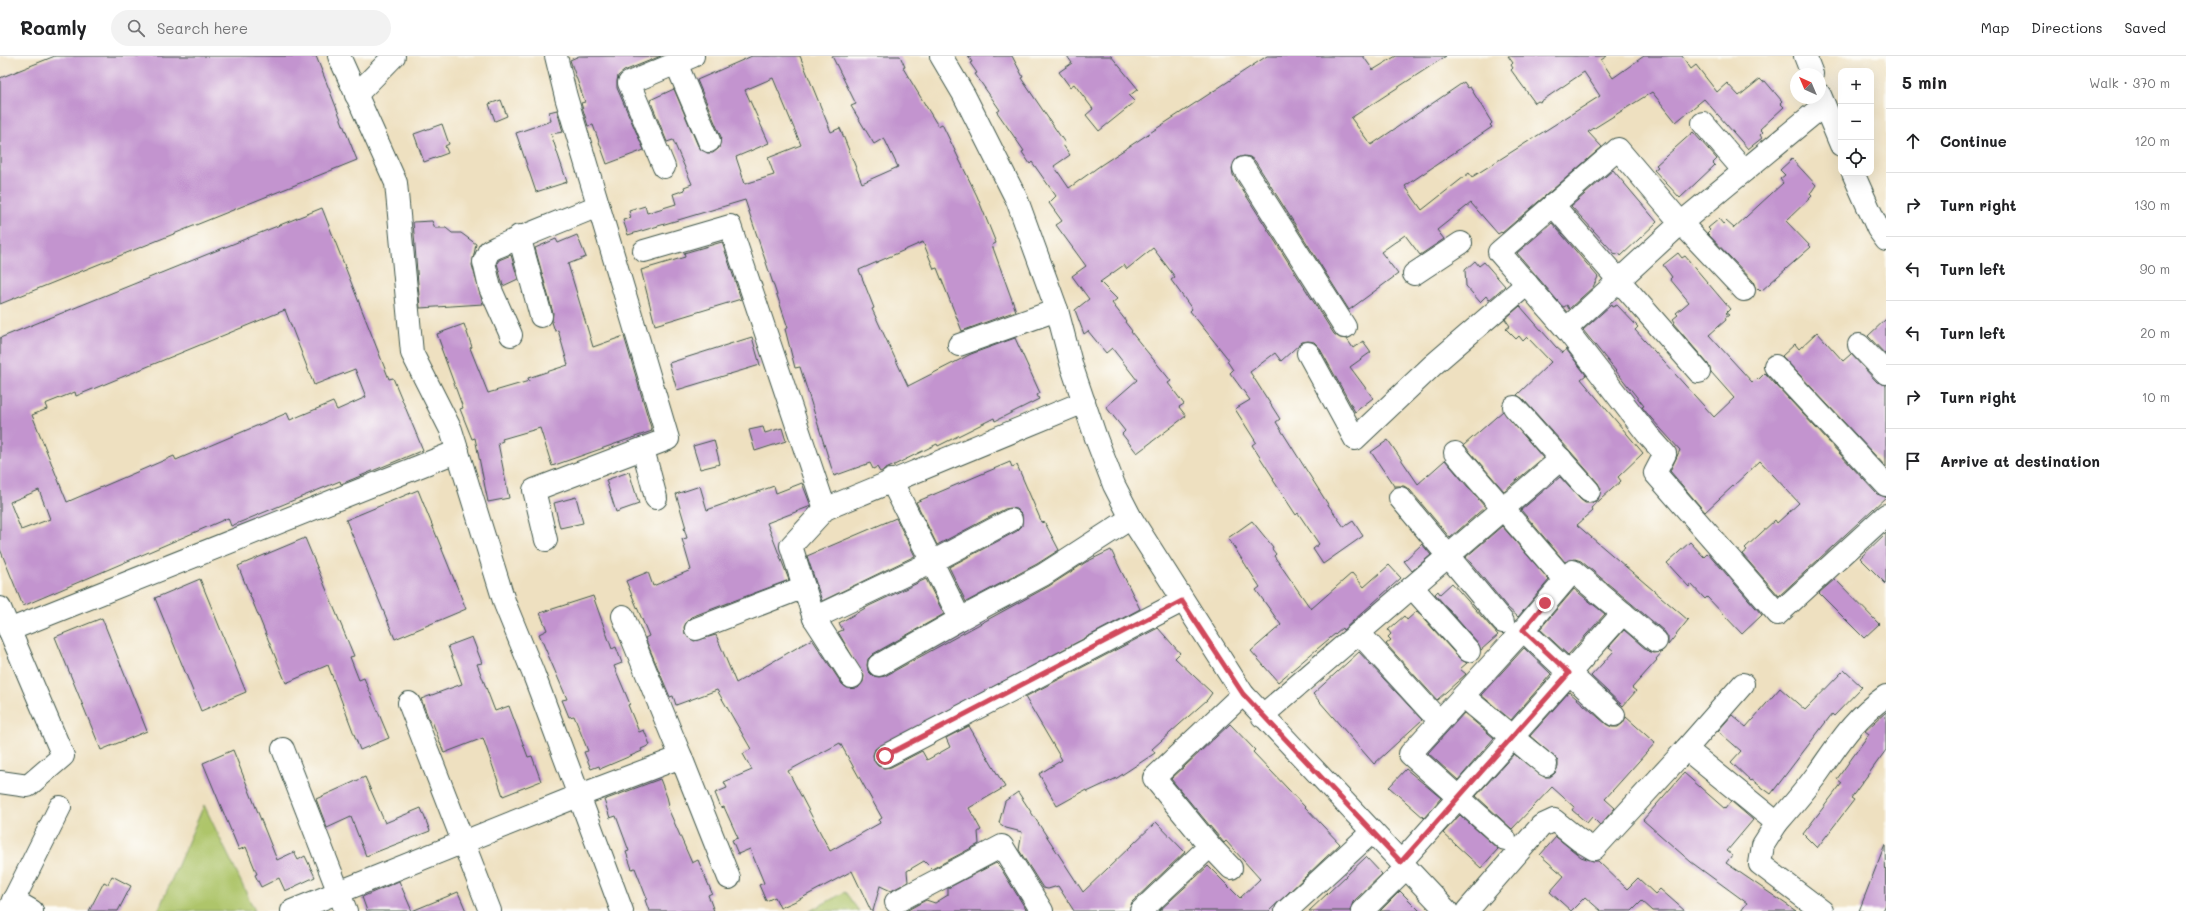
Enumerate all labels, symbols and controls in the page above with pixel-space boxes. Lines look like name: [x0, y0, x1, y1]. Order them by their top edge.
search box: [111, 10, 391, 46]
text: Roamly: [20, 15, 87, 40]
icon: search: [125, 17, 147, 39]
text: Search here: [157, 18, 248, 38]
text: Map: [1981, 18, 2009, 37]
text: Directions: [2031, 18, 2102, 37]
text: Saved: [2124, 18, 2166, 37]
north arrow: [1790, 68, 1826, 104]
map controls: [1838, 68, 1874, 176]
button: +: [1838, 68, 1874, 104]
text: 5 min: [1902, 71, 1947, 93]
text: Walk · 370 m: [2089, 74, 2170, 91]
button: −: [1838, 104, 1874, 140]
icon: ahead: [1902, 130, 1924, 152]
text: Continue: [1940, 131, 2007, 151]
text: 120 m: [2134, 132, 2170, 149]
button: locate: [1838, 140, 1874, 176]
icon: right: [1902, 194, 1924, 216]
text: Turn right: [1940, 195, 2017, 215]
text: 130 m: [2134, 196, 2170, 213]
icon: left: [1902, 258, 1924, 280]
text: Turn left: [1940, 259, 2005, 279]
text: 90 m: [2140, 260, 2170, 277]
icon: left: [1902, 322, 1924, 344]
text: Turn left: [1940, 323, 2005, 343]
text: 20 m: [2140, 324, 2170, 341]
icon: right: [1902, 386, 1924, 408]
text: Turn right: [1940, 387, 2017, 407]
text: 10 m: [2142, 388, 2170, 405]
icon: arrive: [1902, 450, 1924, 472]
text: Arrive at destination: [1940, 451, 2100, 471]
route end: [1536, 594, 1554, 612]
route start: [876, 747, 894, 765]

